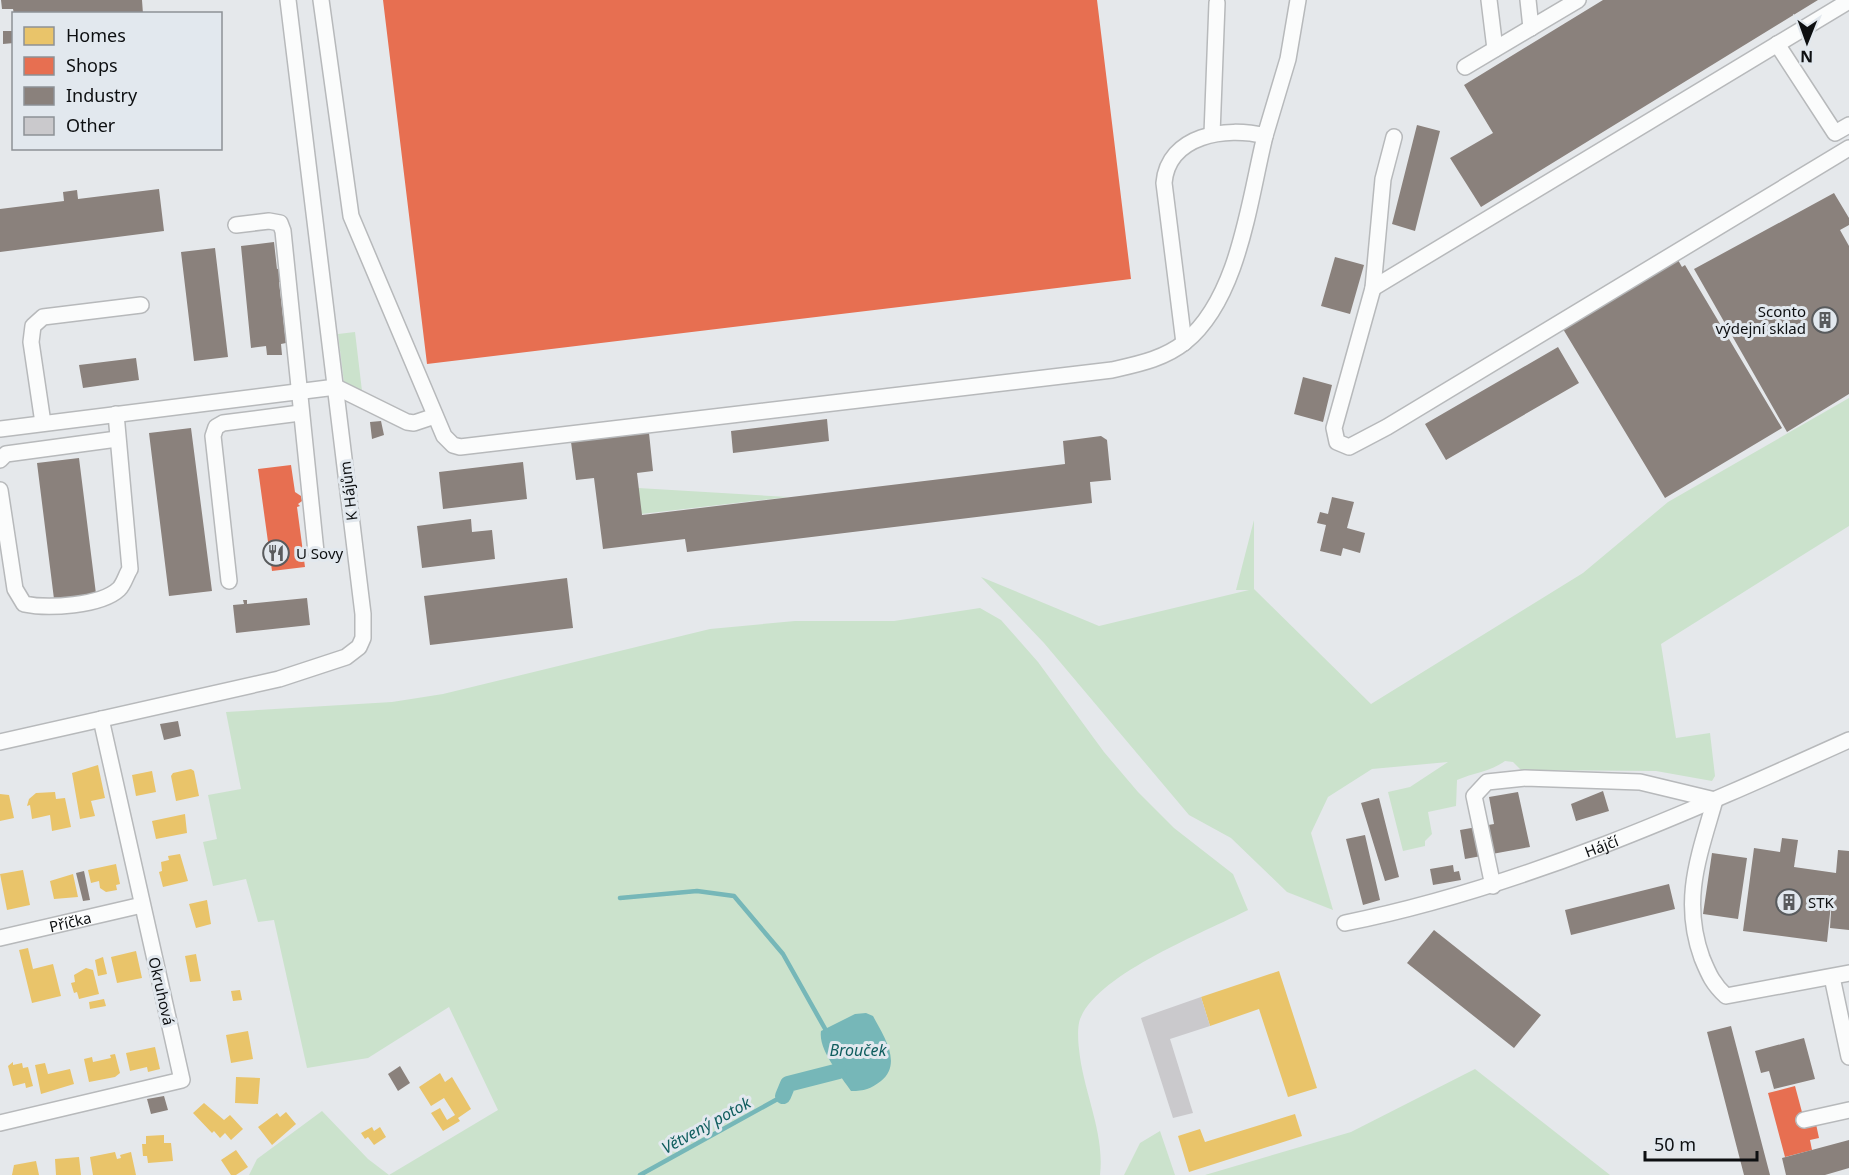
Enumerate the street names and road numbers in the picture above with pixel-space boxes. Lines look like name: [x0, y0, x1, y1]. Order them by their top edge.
street label: K Hájům: [334, 460, 362, 522]
street label: Hájčí: [1582, 830, 1622, 861]
street label: Příčka: [47, 907, 93, 936]
street label: Okruhová: [144, 955, 180, 1027]

